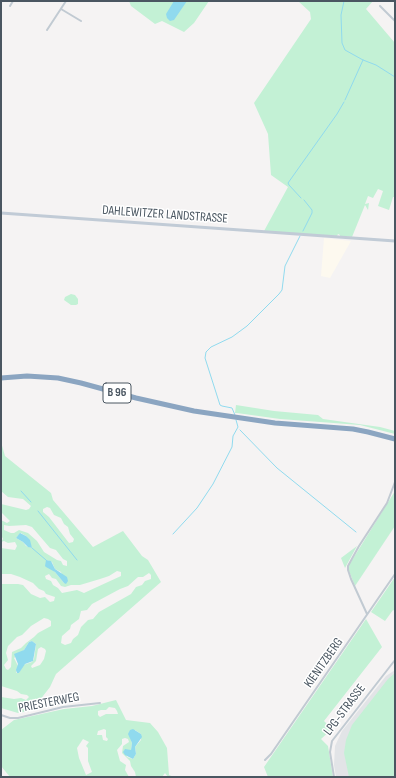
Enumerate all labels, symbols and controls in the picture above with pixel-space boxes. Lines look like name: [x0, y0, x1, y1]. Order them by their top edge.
street label: DAHLEWITZER LANDSTRASSE: [102, 203, 228, 227]
road number: B 96: [103, 383, 131, 403]
street label: KIENITZBERG: [301, 635, 347, 691]
street label: LPG-STRASSE: [321, 681, 369, 739]
street label: PRIESTERWEG: [17, 689, 81, 717]

